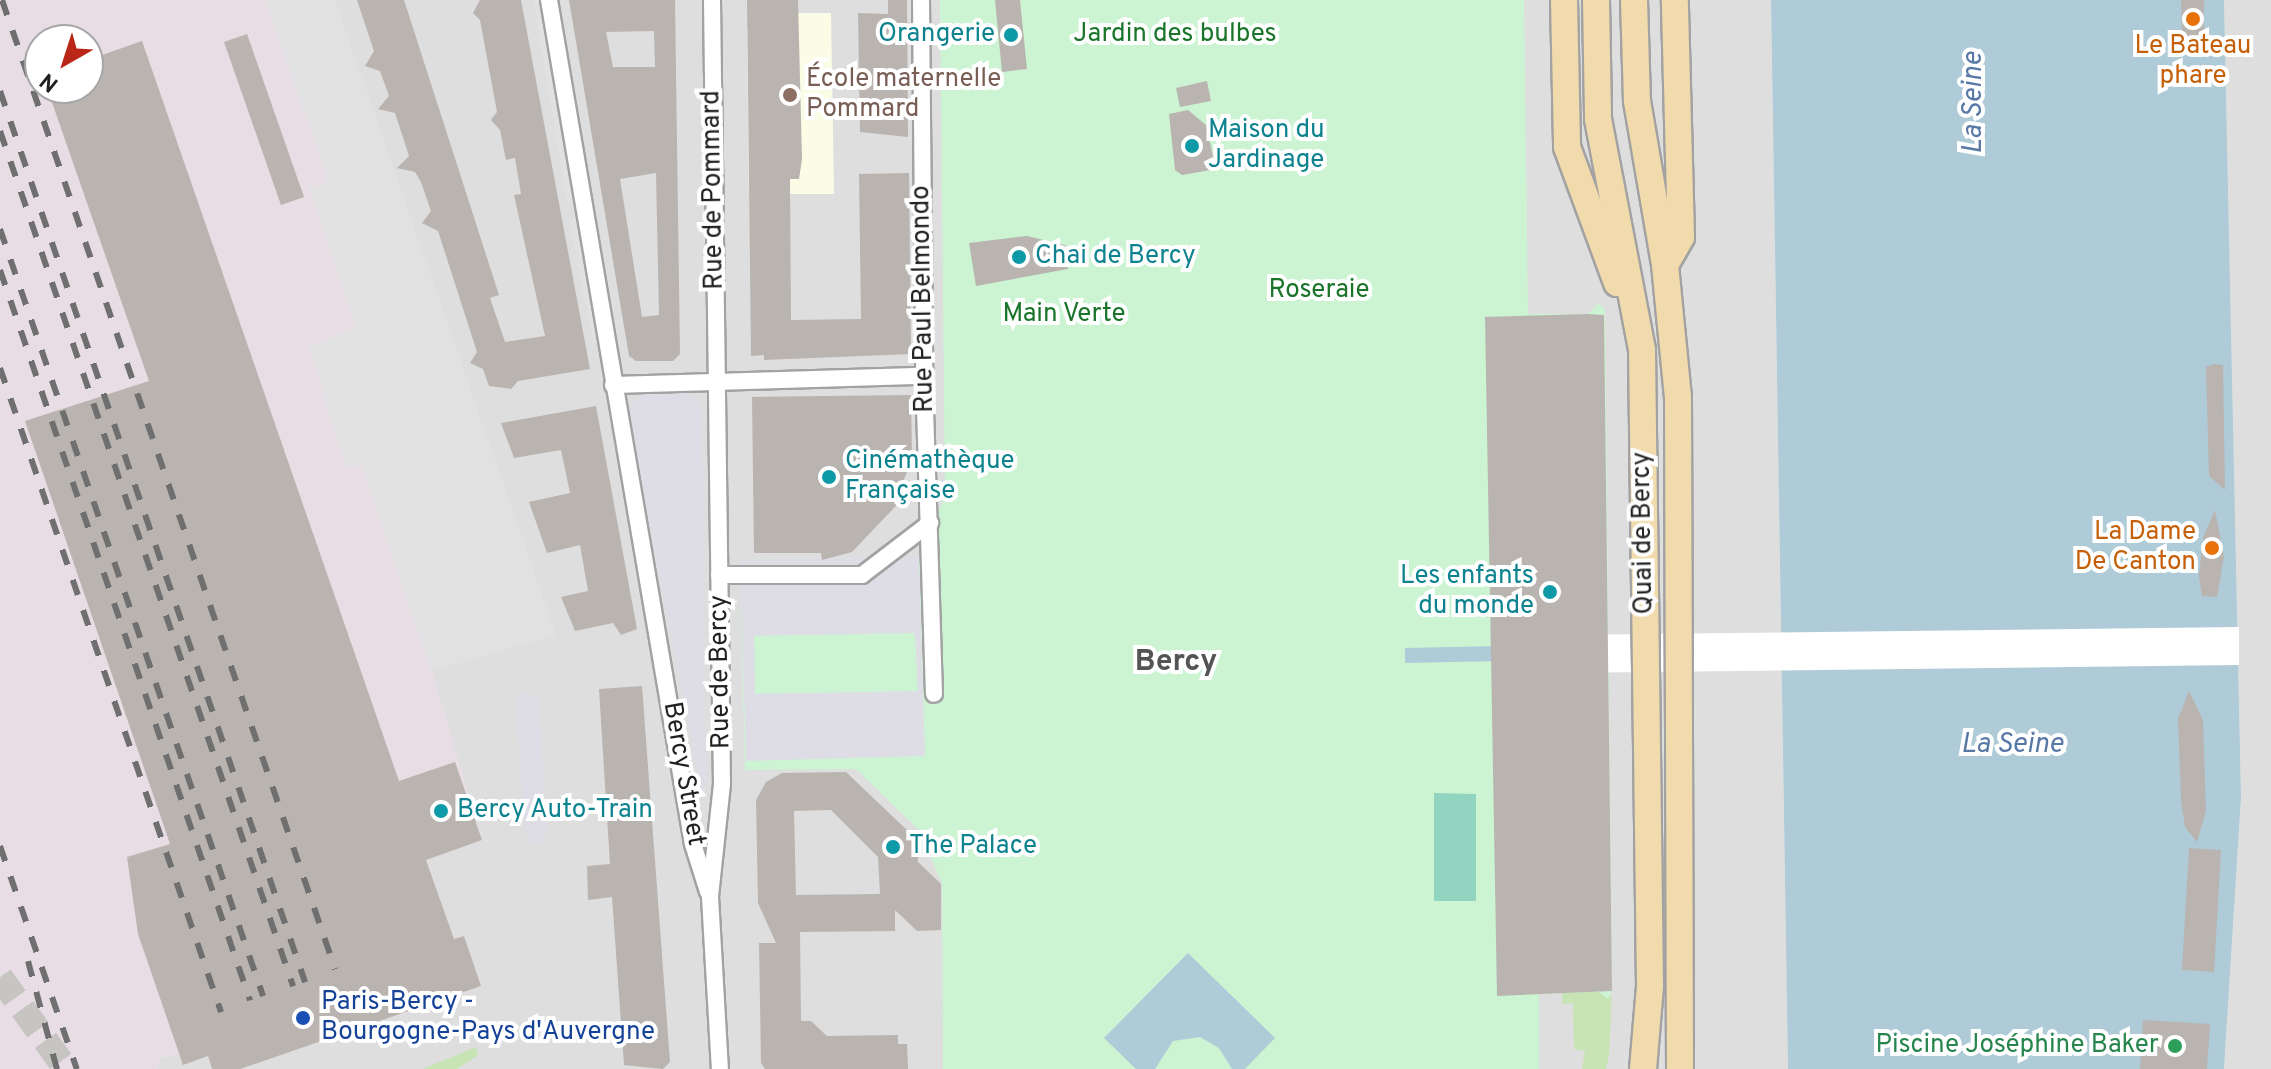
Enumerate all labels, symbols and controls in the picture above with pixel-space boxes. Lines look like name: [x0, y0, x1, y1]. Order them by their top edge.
marker: Le Bateau phare: [2184, 10, 2202, 28]
place label: Orangerie: [878, 19, 995, 51]
park label: Jardin des bulbes: [1073, 19, 1277, 51]
north arrow: [24, 24, 104, 104]
marker: Orangerie: [1002, 26, 1020, 44]
place label: Le Bateau phare: [2135, 31, 2251, 92]
water label: La Seine: [1957, 52, 1991, 154]
place label: École maternelle Pommard: [806, 64, 1001, 126]
text: N: [35, 66, 64, 97]
marker: École maternelle Pommard: [781, 86, 799, 104]
street label: Rue de Pommard: [697, 90, 731, 290]
place label: Maison du Jardinage: [1208, 115, 1325, 176]
marker: Maison du Jardinage: [1183, 137, 1201, 155]
street label: Rue Paul Belmondo: [906, 185, 942, 413]
place label: Chai de Bercy: [1035, 241, 1196, 273]
marker: Chai de Bercy: [1010, 248, 1028, 266]
park label: Roseraie: [1269, 275, 1369, 307]
park label: Main Verte: [1002, 299, 1126, 331]
place label: Cinémathèque Française: [845, 446, 1014, 508]
street label: Quai de Bercy: [1627, 451, 1661, 615]
marker: Cinémathèque Française: [820, 468, 838, 486]
place label: La Dame De Canton: [2075, 517, 2196, 578]
marker: La Dame De Canton: [2203, 539, 2221, 557]
place label: Les enfants du monde: [1400, 561, 1534, 622]
marker: Les enfants du monde: [1541, 583, 1559, 601]
street label: Rue de Bercy: [704, 595, 738, 749]
district label: Bercy: [1135, 645, 1217, 681]
street label: Bercy Street: [655, 700, 711, 848]
water label: La Seine: [1961, 728, 2063, 762]
place label: Bercy Auto-Train: [457, 795, 654, 827]
marker: Bercy Auto-Train: [432, 802, 450, 820]
place label: The Palace: [909, 831, 1037, 863]
marker: The Palace: [884, 838, 902, 856]
place label: Paris-Bercy - Bourgogne-Pays d'Auvergne: [321, 987, 655, 1048]
marker: Paris-Bercy - Bourgogne-Pays d'Auvergne: [292, 1007, 314, 1029]
place label: Piscine Joséphine Baker: [1876, 1030, 2159, 1062]
marker: Piscine Joséphine Baker: [2166, 1037, 2184, 1055]

